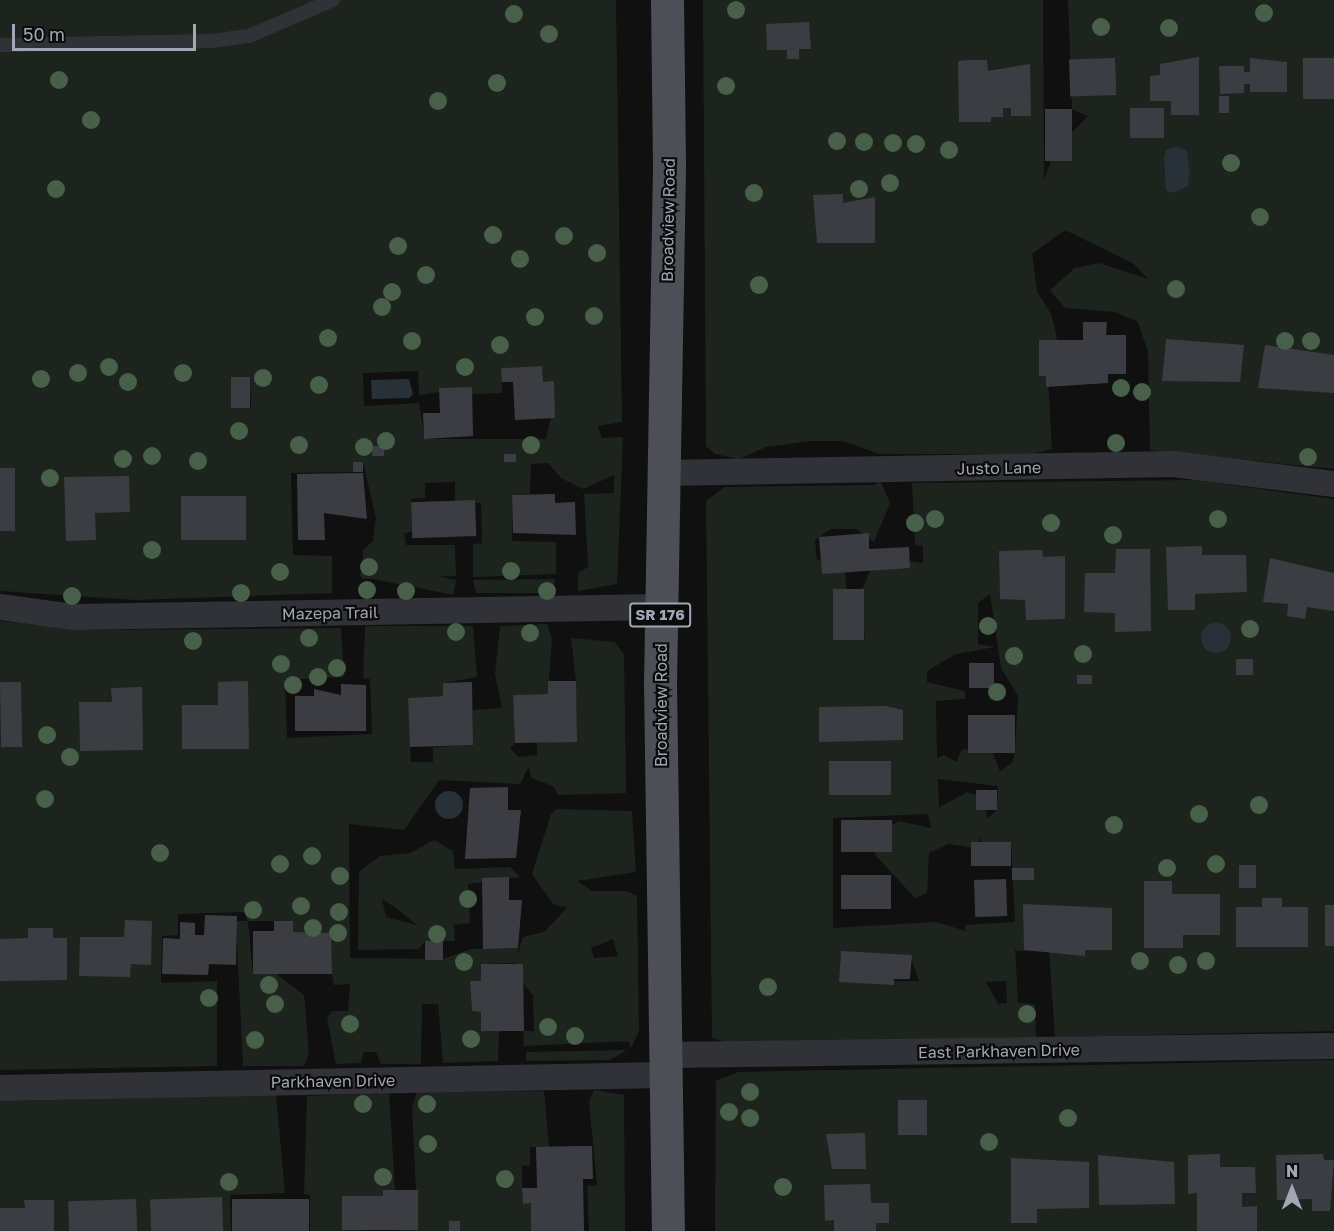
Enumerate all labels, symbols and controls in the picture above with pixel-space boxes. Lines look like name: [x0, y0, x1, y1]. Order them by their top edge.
scale bar: [15, 12, 200, 50]
text: 50 m: [23, 23, 65, 45]
street label: Broadview Road: [657, 158, 679, 282]
street label: Justo Lane: [957, 458, 1041, 478]
street label: Mazepa Trail: [282, 603, 378, 623]
road number: SR 176: [628, 603, 692, 627]
street label: Broadview Road: [651, 643, 671, 767]
street label: East Parkhaven Drive: [918, 1040, 1080, 1062]
street label: Parkhaven Drive: [271, 1070, 395, 1092]
north arrow: [1262, 1159, 1322, 1219]
text: N: [1286, 1161, 1298, 1181]

